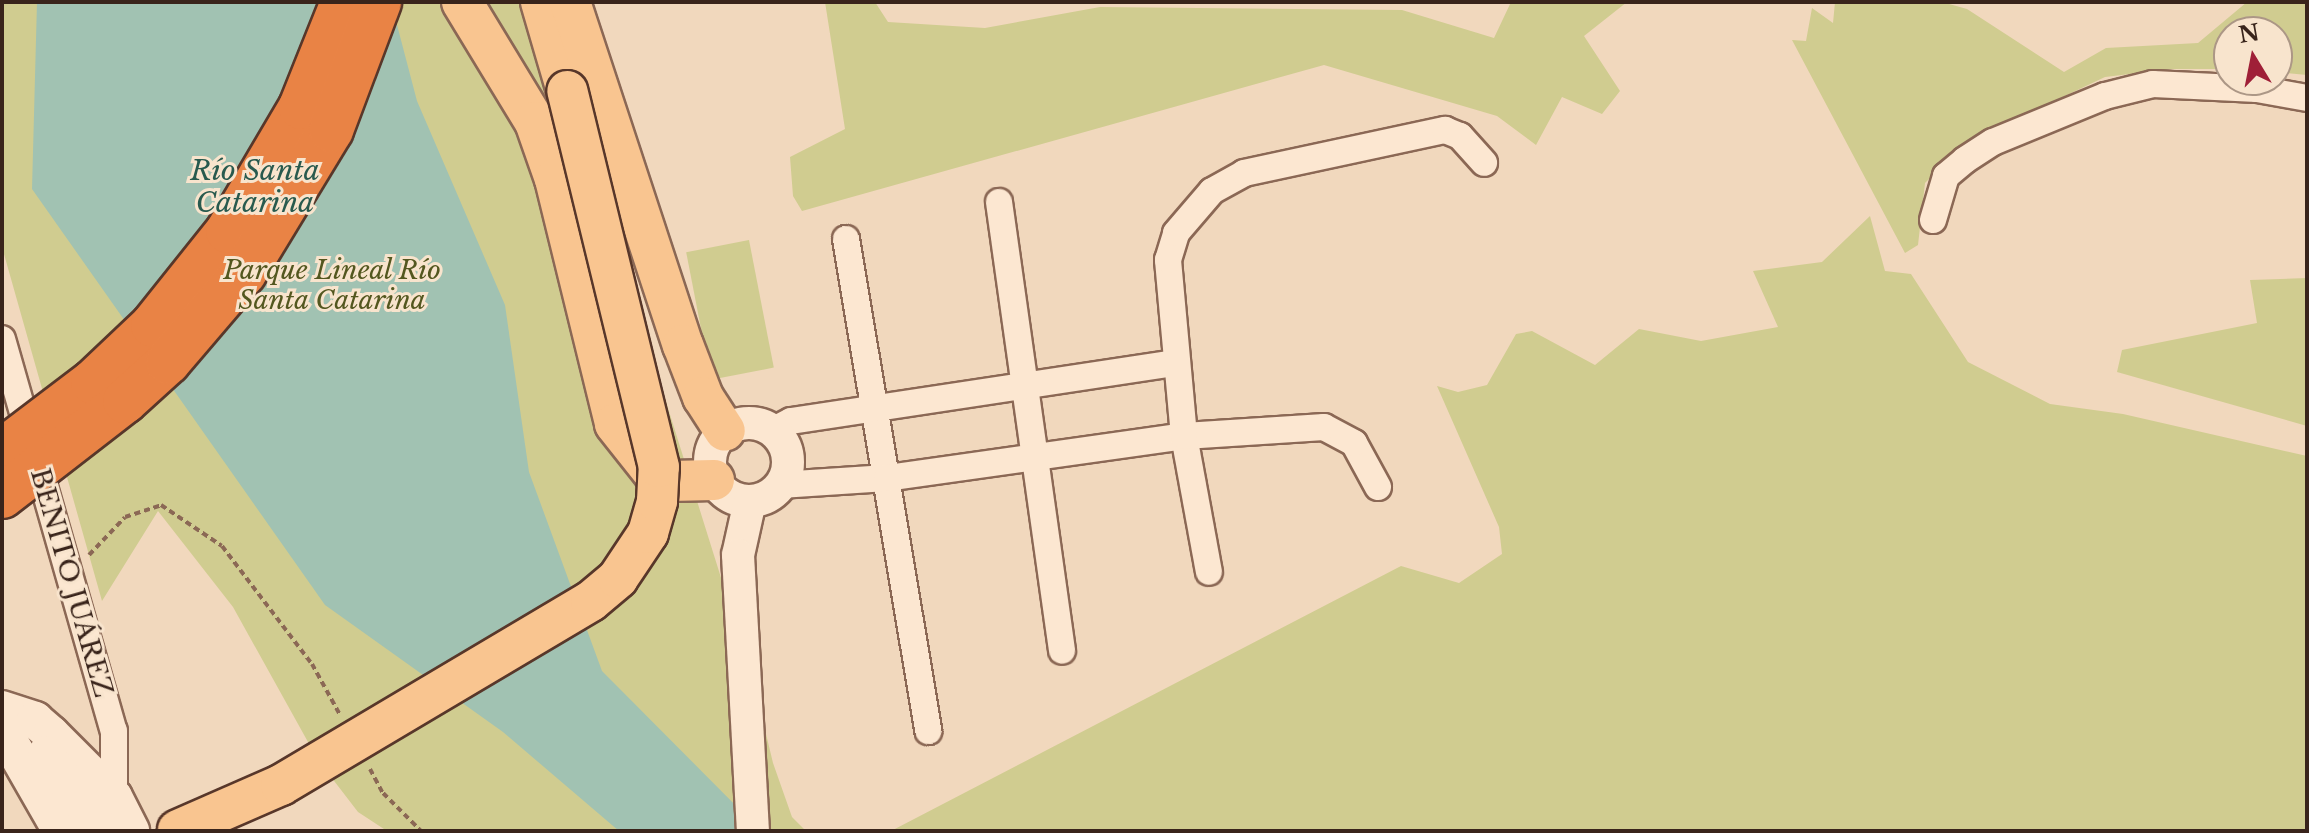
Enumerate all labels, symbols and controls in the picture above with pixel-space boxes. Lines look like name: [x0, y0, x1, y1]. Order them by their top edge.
north arrow: [2213, 16, 2293, 96]
text: N: [2237, 19, 2262, 49]
water label: Río Santa Catarina: [190, 154, 320, 220]
park label: Parque Lineal Río Santa Catarina: [223, 255, 441, 316]
street label: BENITO JUÁREZ: [23, 465, 119, 701]

